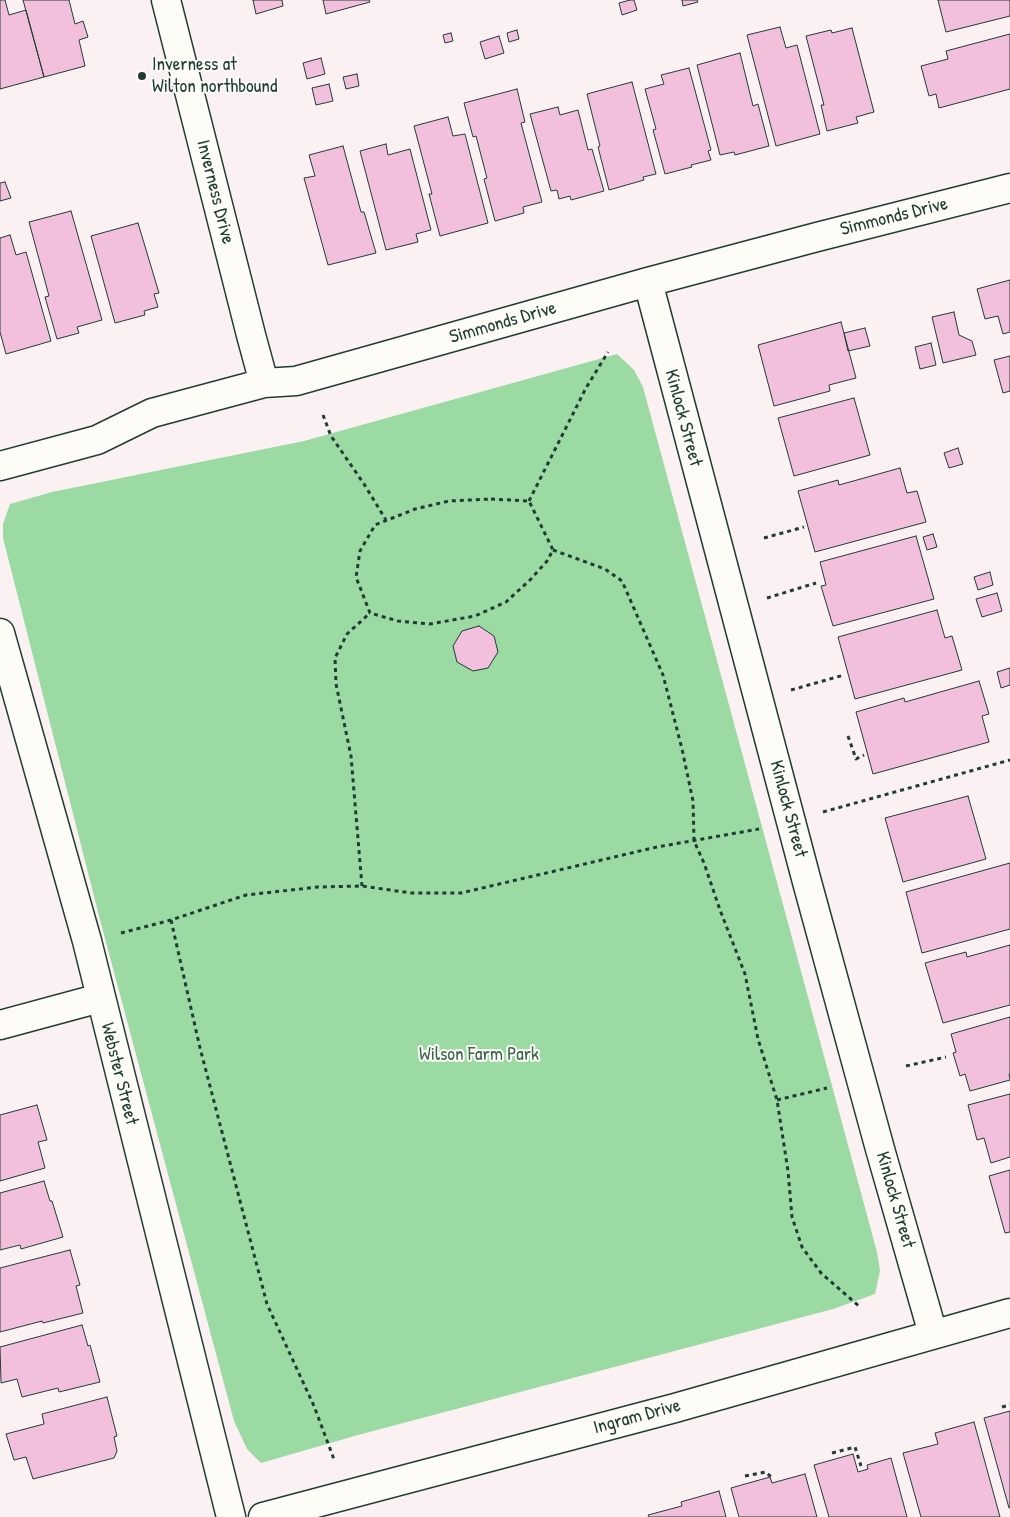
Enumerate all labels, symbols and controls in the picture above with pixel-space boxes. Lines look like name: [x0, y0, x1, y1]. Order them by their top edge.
place label: Inverness at Wilton northbound: [152, 54, 277, 98]
marker: Inverness at Wilton northbound: [136, 70, 148, 82]
street label: Inverness Drive: [191, 138, 239, 246]
street label: Simmonds Drive: [838, 193, 950, 241]
street label: Simmonds Drive: [447, 297, 559, 349]
street label: Kinlock Street: [659, 367, 707, 469]
street label: Kinlock Street: [764, 758, 812, 860]
street label: Webster Street: [95, 1021, 143, 1127]
park label: Wilson Farm Park: [419, 1044, 539, 1066]
street label: Kinlock Street: [870, 1149, 920, 1251]
street label: Ingram Drive: [591, 1394, 683, 1440]

